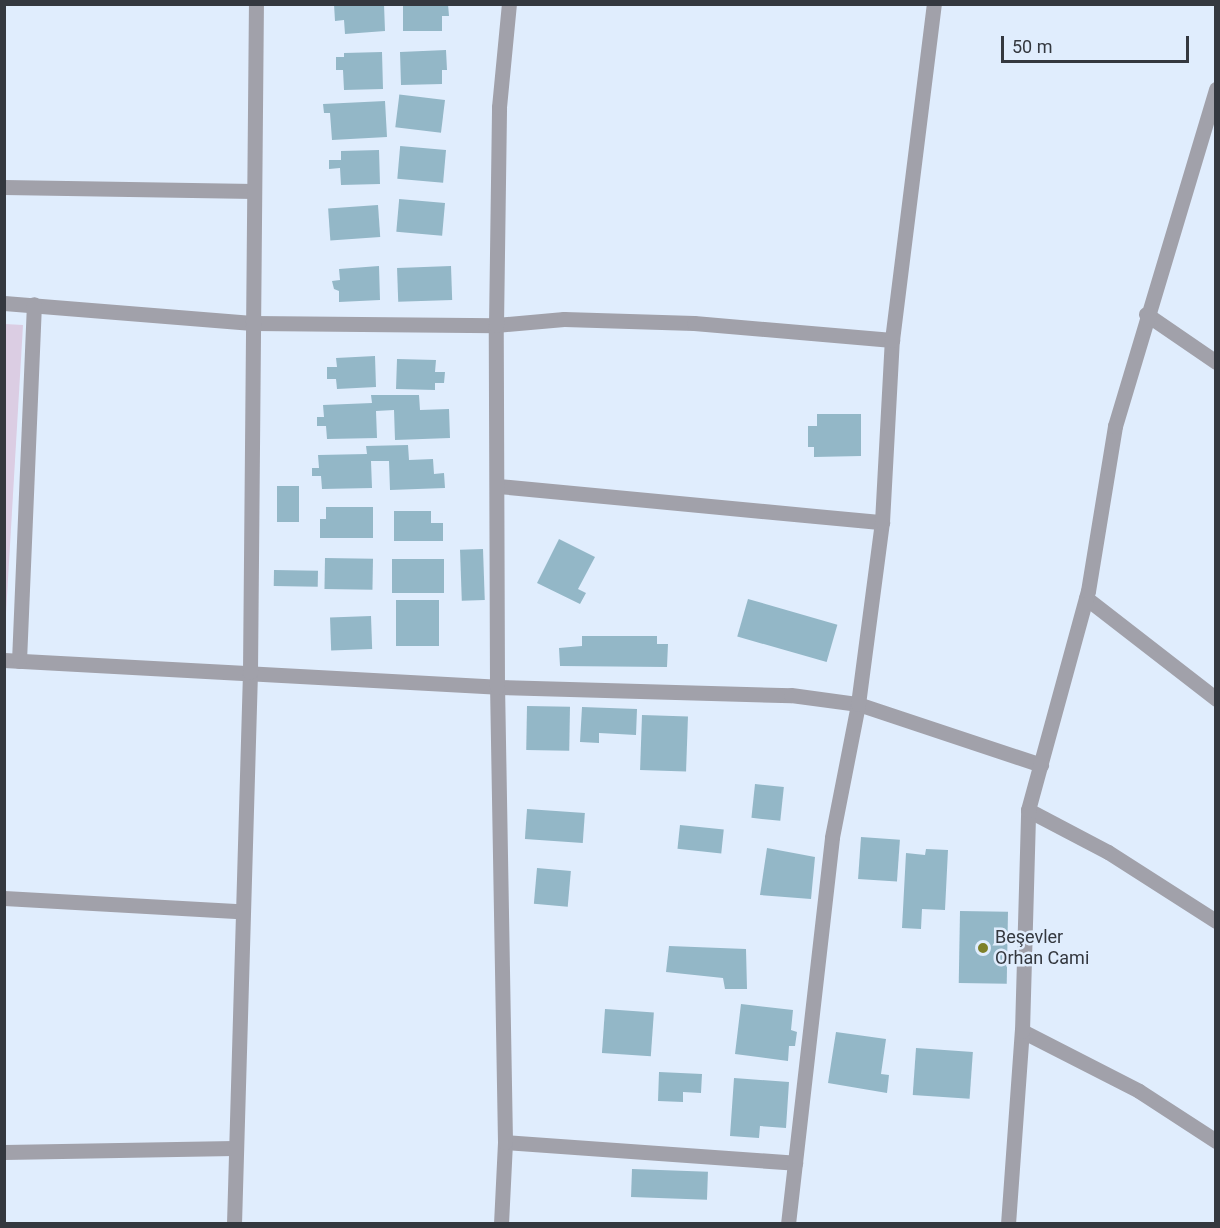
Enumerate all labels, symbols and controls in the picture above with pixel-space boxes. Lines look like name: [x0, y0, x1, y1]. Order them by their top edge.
scale bar: [1004, 24, 1192, 62]
text: 50 m: [1012, 36, 1052, 57]
place label: Beşevler Orhan Cami: [995, 927, 1089, 970]
marker: Beşevler Orhan Cami: [976, 941, 990, 955]

